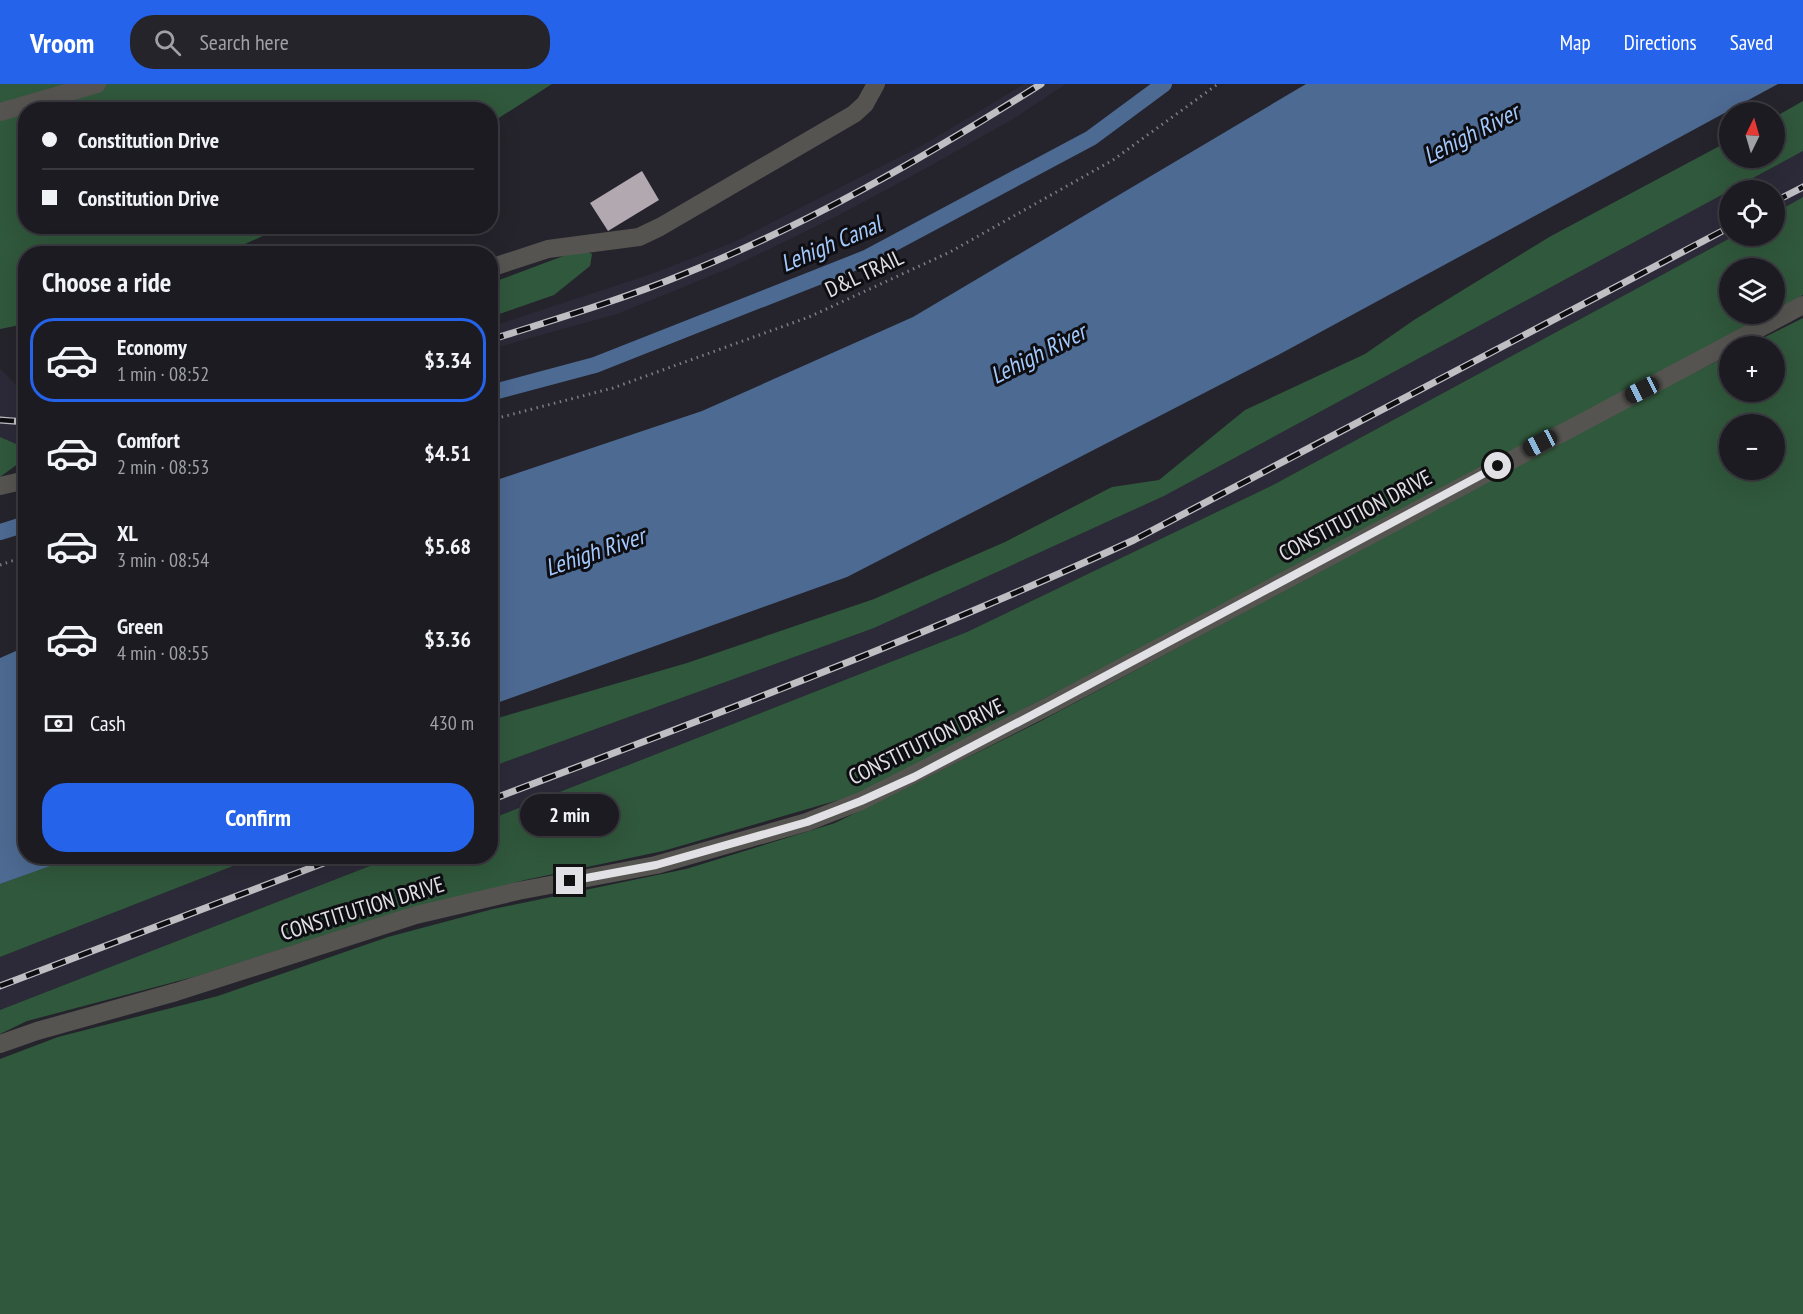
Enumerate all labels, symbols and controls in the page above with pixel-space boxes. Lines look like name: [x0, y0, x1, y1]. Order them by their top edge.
search box: [130, 15, 550, 69]
text: Vroom: [30, 24, 94, 61]
icon: search: [151, 26, 184, 59]
text: Search here: [199, 28, 289, 56]
text: Map: [1560, 29, 1591, 56]
text: Directions: [1624, 29, 1697, 56]
text: Saved: [1730, 29, 1773, 56]
water label: Lehigh River: [1418, 95, 1527, 171]
north arrow: [1719, 102, 1785, 168]
map controls: [1719, 102, 1785, 480]
text: Constitution Drive: [78, 126, 219, 154]
button: locate: [1719, 180, 1785, 246]
text: Constitution Drive: [78, 184, 219, 212]
water label: Lehigh Canal: [776, 208, 888, 279]
street label: D&L TRAIL: [820, 243, 908, 303]
button: layers: [1719, 258, 1785, 324]
text: Choose a ride: [42, 265, 171, 299]
water label: Lehigh River: [985, 315, 1094, 391]
icon: car: [45, 333, 99, 387]
text: Economy: [117, 333, 187, 361]
button: +: [1719, 336, 1785, 402]
text: $3.34: [424, 346, 471, 374]
text: 1 min · 08:52: [117, 361, 209, 387]
car: [1622, 374, 1662, 406]
button: −: [1719, 414, 1785, 480]
icon: car: [45, 426, 99, 480]
text: Comfort: [117, 426, 180, 454]
car: [1520, 427, 1560, 459]
text: $4.51: [424, 439, 471, 467]
route start: [1484, 452, 1511, 479]
text: 2 min · 08:53: [117, 454, 209, 480]
street label: CONSTITUTION DRIVE: [1274, 463, 1436, 567]
icon: car: [45, 519, 99, 573]
text: XL: [117, 519, 138, 547]
water label: Lehigh River: [541, 519, 652, 583]
text: $5.68: [424, 532, 471, 560]
text: 3 min · 08:54: [117, 547, 209, 573]
icon: car: [45, 612, 99, 666]
text: Green: [117, 612, 163, 640]
text: $3.36: [424, 625, 471, 653]
text: 4 min · 08:55: [117, 640, 209, 666]
street label: CONSTITUTION DRIVE: [844, 691, 1008, 791]
icon: cash: [42, 707, 75, 740]
text: Cash: [90, 709, 126, 737]
text: 430 m: [430, 710, 474, 736]
button: Confirm: [42, 783, 474, 852]
callout: 2 min: [520, 794, 620, 836]
text: 2 min: [549, 802, 590, 828]
route end: [556, 867, 583, 894]
street label: CONSTITUTION DRIVE: [277, 870, 447, 946]

